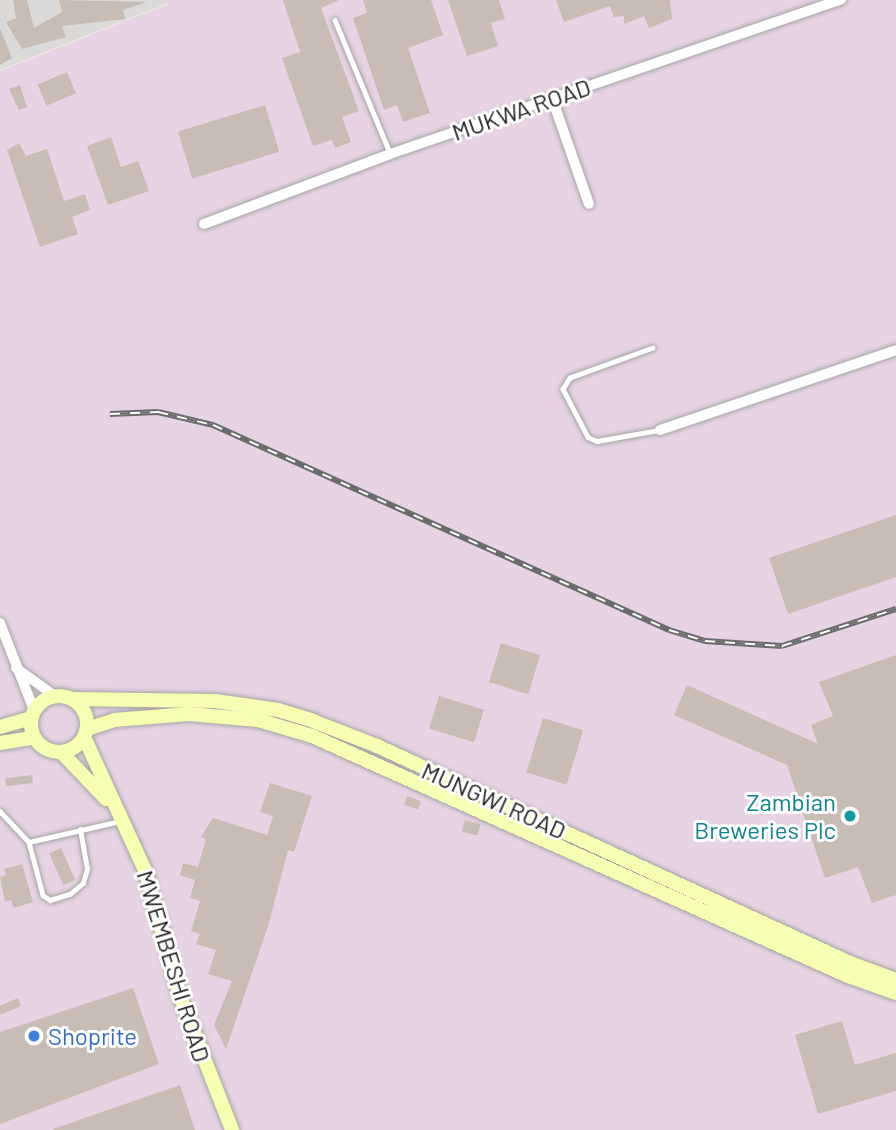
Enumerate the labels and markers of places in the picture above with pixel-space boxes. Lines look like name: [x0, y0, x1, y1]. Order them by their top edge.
place label: Zambian Breweries Plc: [694, 788, 836, 844]
marker: Zambian Breweries Plc: [842, 808, 858, 824]
place label: Shoprite: [48, 1022, 137, 1050]
marker: Shoprite: [26, 1028, 42, 1044]

